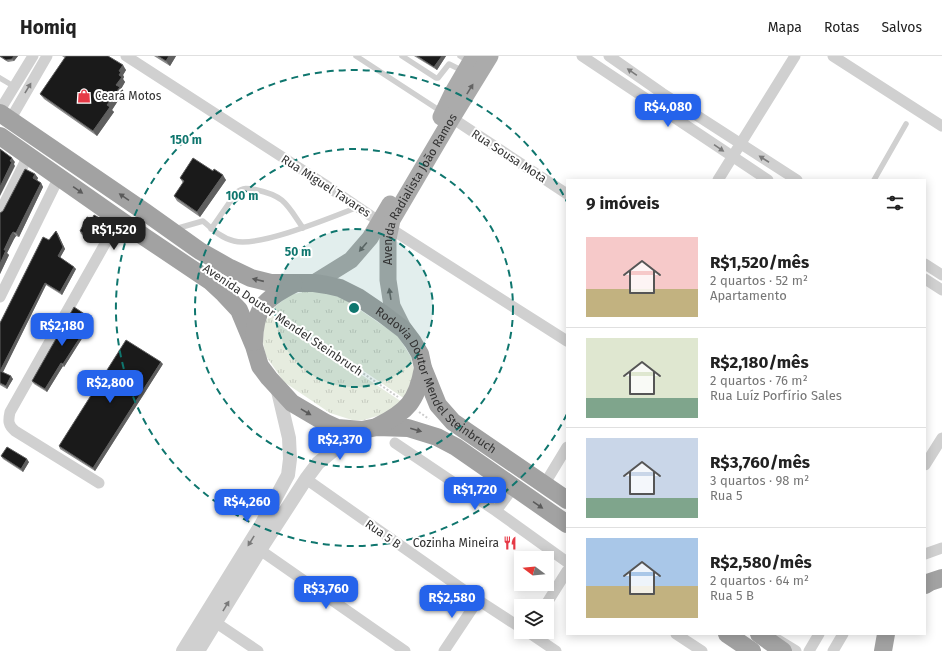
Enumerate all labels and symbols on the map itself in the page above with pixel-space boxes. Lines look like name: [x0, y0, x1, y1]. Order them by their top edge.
one-way arrow: [627, 68, 637, 76]
one-way arrow: [24, 82, 32, 93]
one-way arrow: [466, 84, 474, 94]
shop icon: Ceará Motos: [76, 88, 92, 104]
place label: Ceará Motos: [95, 89, 162, 103]
pin: R$4,080: [631, 94, 705, 128]
street label: Avenida Radialista João Ramos: [381, 111, 460, 265]
street label: Rua Sousa Mota: [469, 126, 549, 186]
text: 150 m: [170, 133, 202, 147]
one-way arrow: [714, 144, 724, 152]
street label: Rua Miguel Tavares: [279, 152, 374, 220]
one-way arrow: [758, 155, 770, 162]
one-way arrow: [73, 186, 83, 194]
text: 100 m: [226, 189, 258, 203]
one-way arrow: [119, 193, 129, 201]
pin: R$1,520: [77, 217, 151, 251]
one-way arrow: [358, 241, 367, 252]
text: 50 m: [285, 245, 311, 259]
street label: Avenida Doutor Mendel Steinbruch: [200, 261, 366, 379]
one-way arrow: [252, 276, 264, 282]
one-way arrow: [387, 288, 393, 300]
centre of rings: [347, 301, 361, 315]
street label: Rodovia Doutor Mendel Steinbruch: [373, 304, 499, 457]
pin: R$2,180: [25, 313, 99, 347]
pin: R$2,800: [73, 370, 147, 404]
one-way arrow: [300, 408, 312, 415]
pin: R$2,370: [303, 427, 377, 461]
one-way arrow: [410, 427, 422, 433]
pin: R$1,720: [438, 477, 512, 511]
pin: R$4,260: [210, 489, 284, 523]
one-way arrow: [533, 501, 543, 509]
street label: Rua 5 B: [362, 517, 404, 551]
one-way arrow: [248, 535, 255, 547]
restaurant icon: Cozinha Mineira: [502, 535, 518, 551]
place label: Cozinha Mineira: [413, 536, 499, 550]
north arrow: [514, 551, 554, 591]
pin: R$3,760: [289, 576, 363, 610]
pin: R$2,580: [415, 585, 489, 619]
one-way arrow: [222, 601, 230, 611]

